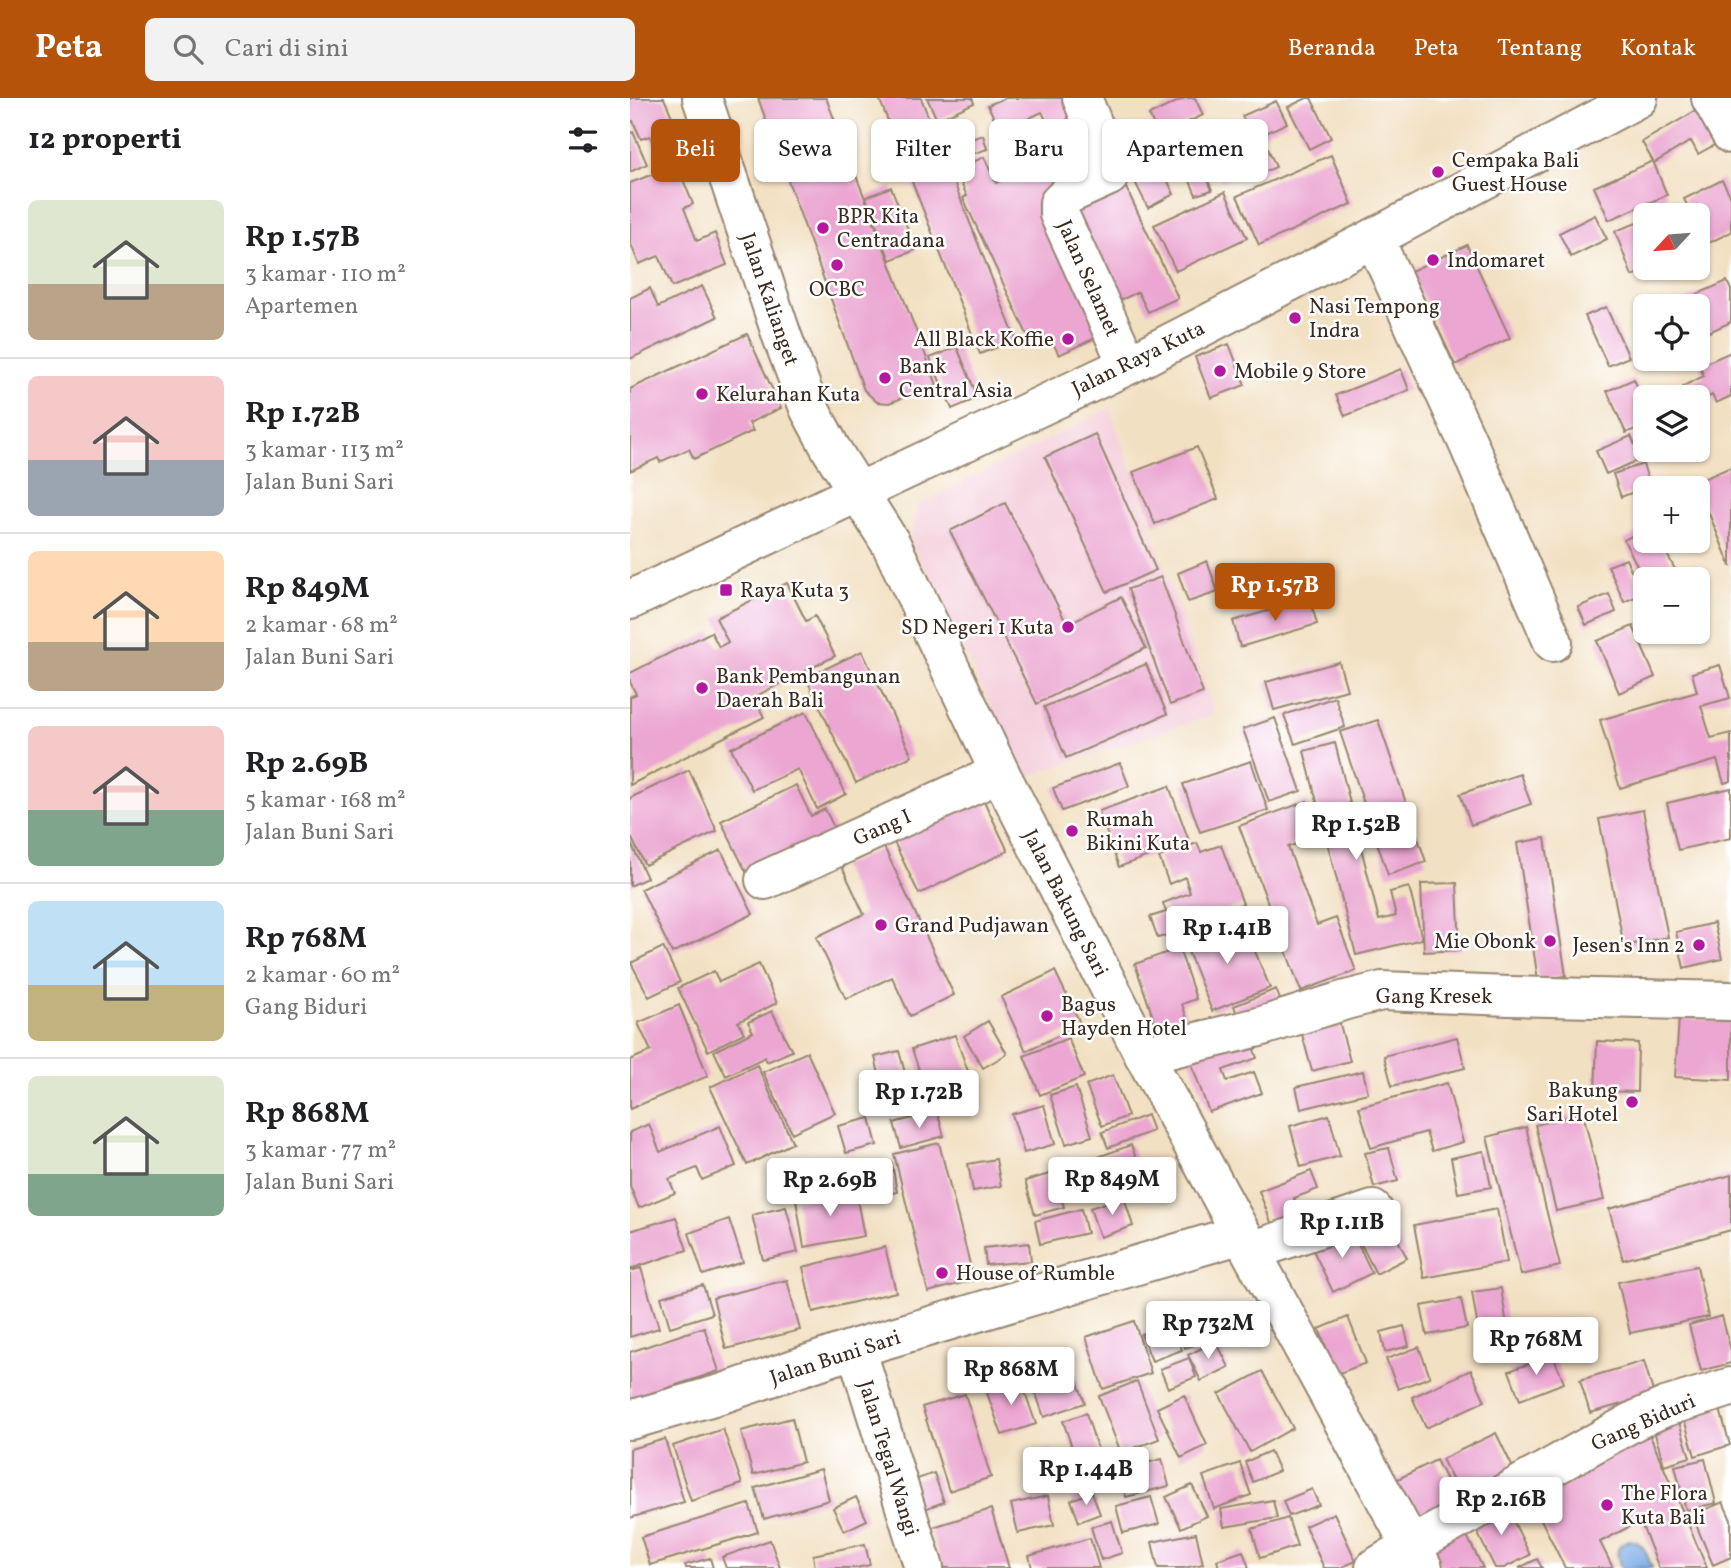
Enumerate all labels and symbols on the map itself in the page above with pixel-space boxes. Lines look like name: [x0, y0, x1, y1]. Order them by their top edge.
place label: Cempaka Bali Guest House: [1452, 147, 1579, 200]
marker: Cempaka Bali Guest House: [1430, 164, 1446, 180]
place label: BPR Kita Centradana: [837, 203, 945, 256]
north arrow: [1633, 203, 1710, 280]
street label: Jalan Selamet: [1049, 216, 1126, 342]
marker: BPR Kita Centradana: [815, 220, 831, 236]
street label: Jalan Kalianget: [732, 229, 805, 370]
place label: Indomaret: [1447, 247, 1545, 276]
marker: Indomaret: [1425, 252, 1441, 268]
marker: OCBC: [829, 257, 845, 273]
place label: OCBC: [809, 276, 865, 305]
place label: Nasi Tempong Indra: [1309, 293, 1440, 346]
marker: Nasi Tempong Indra: [1287, 310, 1303, 326]
street label: Jalan Raya Kuta: [1067, 315, 1210, 404]
place label: All Black Koffie: [914, 326, 1054, 355]
marker: All Black Koffie: [1060, 331, 1076, 347]
place label: Bank Central Asia: [899, 353, 1013, 406]
place label: Mobile 9 Store: [1234, 358, 1366, 387]
marker: Mobile 9 Store: [1212, 363, 1228, 379]
marker: Bank Central Asia: [877, 370, 893, 386]
place label: Kelurahan Kuta: [716, 381, 860, 410]
marker: Kelurahan Kuta: [694, 386, 710, 402]
pin: Rp 1.57B: [1203, 564, 1347, 623]
place label: Raya Kuta 3: [740, 577, 849, 606]
marker: Raya Kuta 3: [718, 582, 734, 598]
place label: SD Negeri 1 Kuta: [901, 614, 1054, 643]
marker: SD Negeri 1 Kuta: [1060, 619, 1076, 635]
place label: Bank Pembangunan Daerah Bali: [716, 663, 901, 716]
marker: Bank Pembangunan Daerah Bali: [694, 680, 710, 696]
pin: Rp 1.52B: [1284, 802, 1428, 862]
street label: Gang I: [849, 803, 916, 854]
place label: Rumah Bikini Kuta: [1086, 806, 1190, 859]
marker: Rumah Bikini Kuta: [1064, 823, 1080, 839]
street label: Jalan Bakung Sari: [1015, 825, 1114, 983]
pin: Rp 1.41B: [1155, 906, 1299, 966]
place label: Grand Pudjawan: [895, 912, 1049, 941]
marker: Grand Pudjawan: [873, 917, 889, 933]
place label: Mie Obonk: [1434, 928, 1537, 957]
place label: Jesen's Inn 2: [1572, 932, 1685, 961]
marker: Mie Obonk: [1542, 933, 1558, 949]
marker: Jesen's Inn 2: [1691, 937, 1707, 953]
street label: Gang Kresek: [1376, 983, 1493, 1012]
place label: Bagus Hayden Hotel: [1061, 991, 1187, 1044]
marker: Bagus Hayden Hotel: [1039, 1008, 1055, 1024]
pin: Rp 1.72B: [847, 1070, 991, 1130]
place label: Bakung Sari Hotel: [1526, 1077, 1618, 1130]
marker: Bakung Sari Hotel: [1624, 1094, 1640, 1110]
pin: Rp 2.69B: [758, 1158, 902, 1218]
pin: Rp 849M: [1047, 1158, 1177, 1217]
pin: Rp 1.11B: [1270, 1200, 1414, 1260]
place label: House of Rumble: [956, 1260, 1115, 1289]
marker: House of Rumble: [934, 1265, 950, 1281]
pin: Rp 732M: [1143, 1302, 1273, 1361]
pin: Rp 768M: [1471, 1318, 1601, 1377]
street label: Jalan Buni Sari: [766, 1324, 905, 1393]
pin: Rp 868M: [946, 1348, 1076, 1407]
street label: Jalan Tegal Wangi: [850, 1377, 925, 1540]
street label: Gang Biduri: [1587, 1387, 1700, 1459]
pin: Rp 1.44B: [1014, 1448, 1158, 1507]
pin: Rp 2.16B: [1429, 1478, 1573, 1537]
place label: The Flora Kuta Bali: [1621, 1480, 1708, 1533]
marker: The Flora Kuta Bali: [1599, 1497, 1615, 1513]

